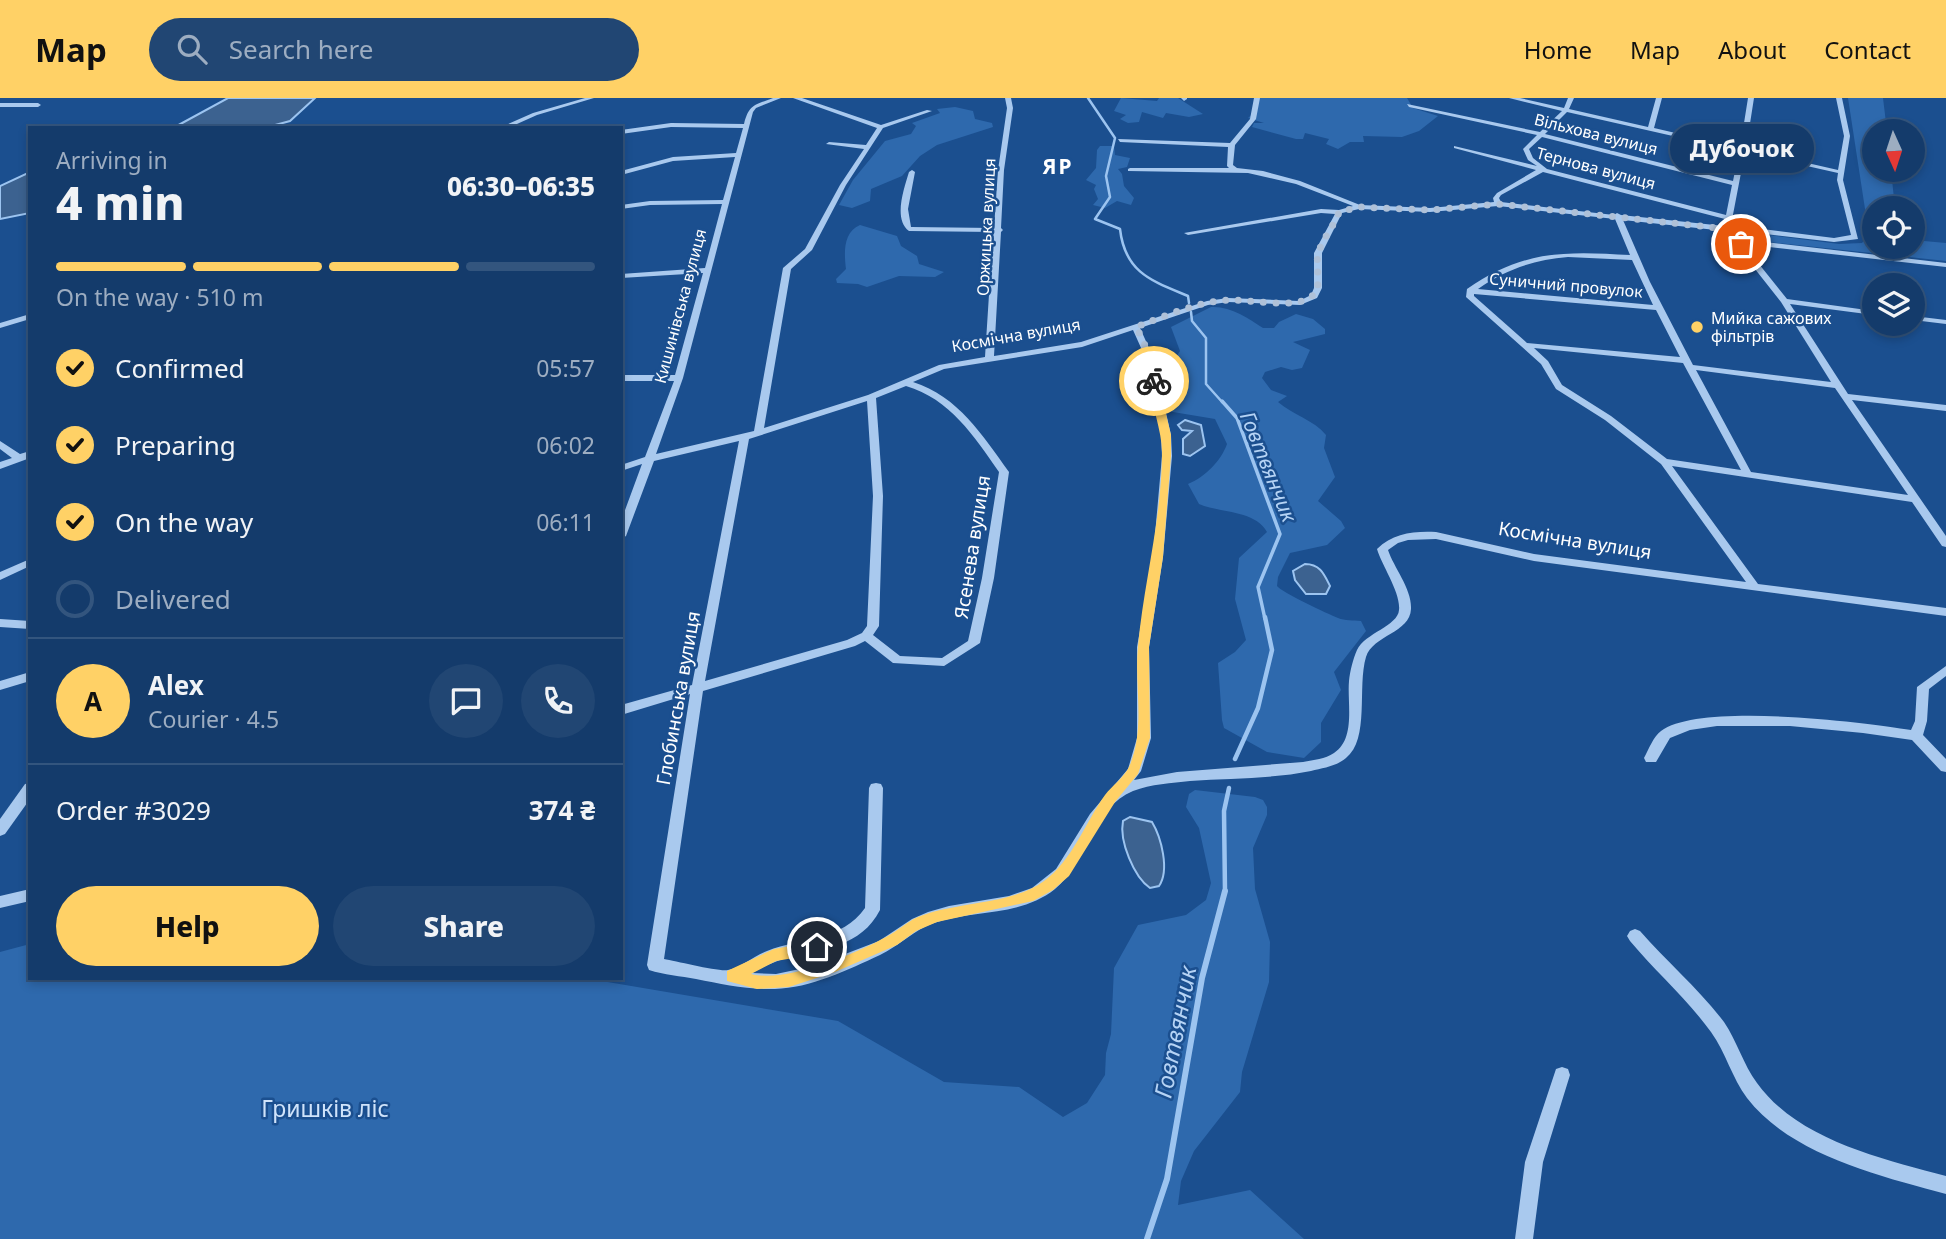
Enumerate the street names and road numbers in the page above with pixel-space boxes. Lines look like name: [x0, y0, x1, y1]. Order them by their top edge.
street label: Вільхова вулиця: [1532, 108, 1660, 160]
street label: Тернова вулиця: [1534, 141, 1658, 195]
street label: Оржицька вулиця: [971, 158, 1001, 296]
street label: Кишинівська вулиця: [649, 226, 711, 386]
street label: Суничний провулок: [1488, 267, 1644, 303]
street label: Космічна вулиця: [950, 313, 1082, 357]
street label: Ясенева вулиця: [948, 473, 996, 621]
street label: Космічна вулиця: [1497, 515, 1653, 565]
street label: Глобинська вулиця: [650, 609, 706, 787]

